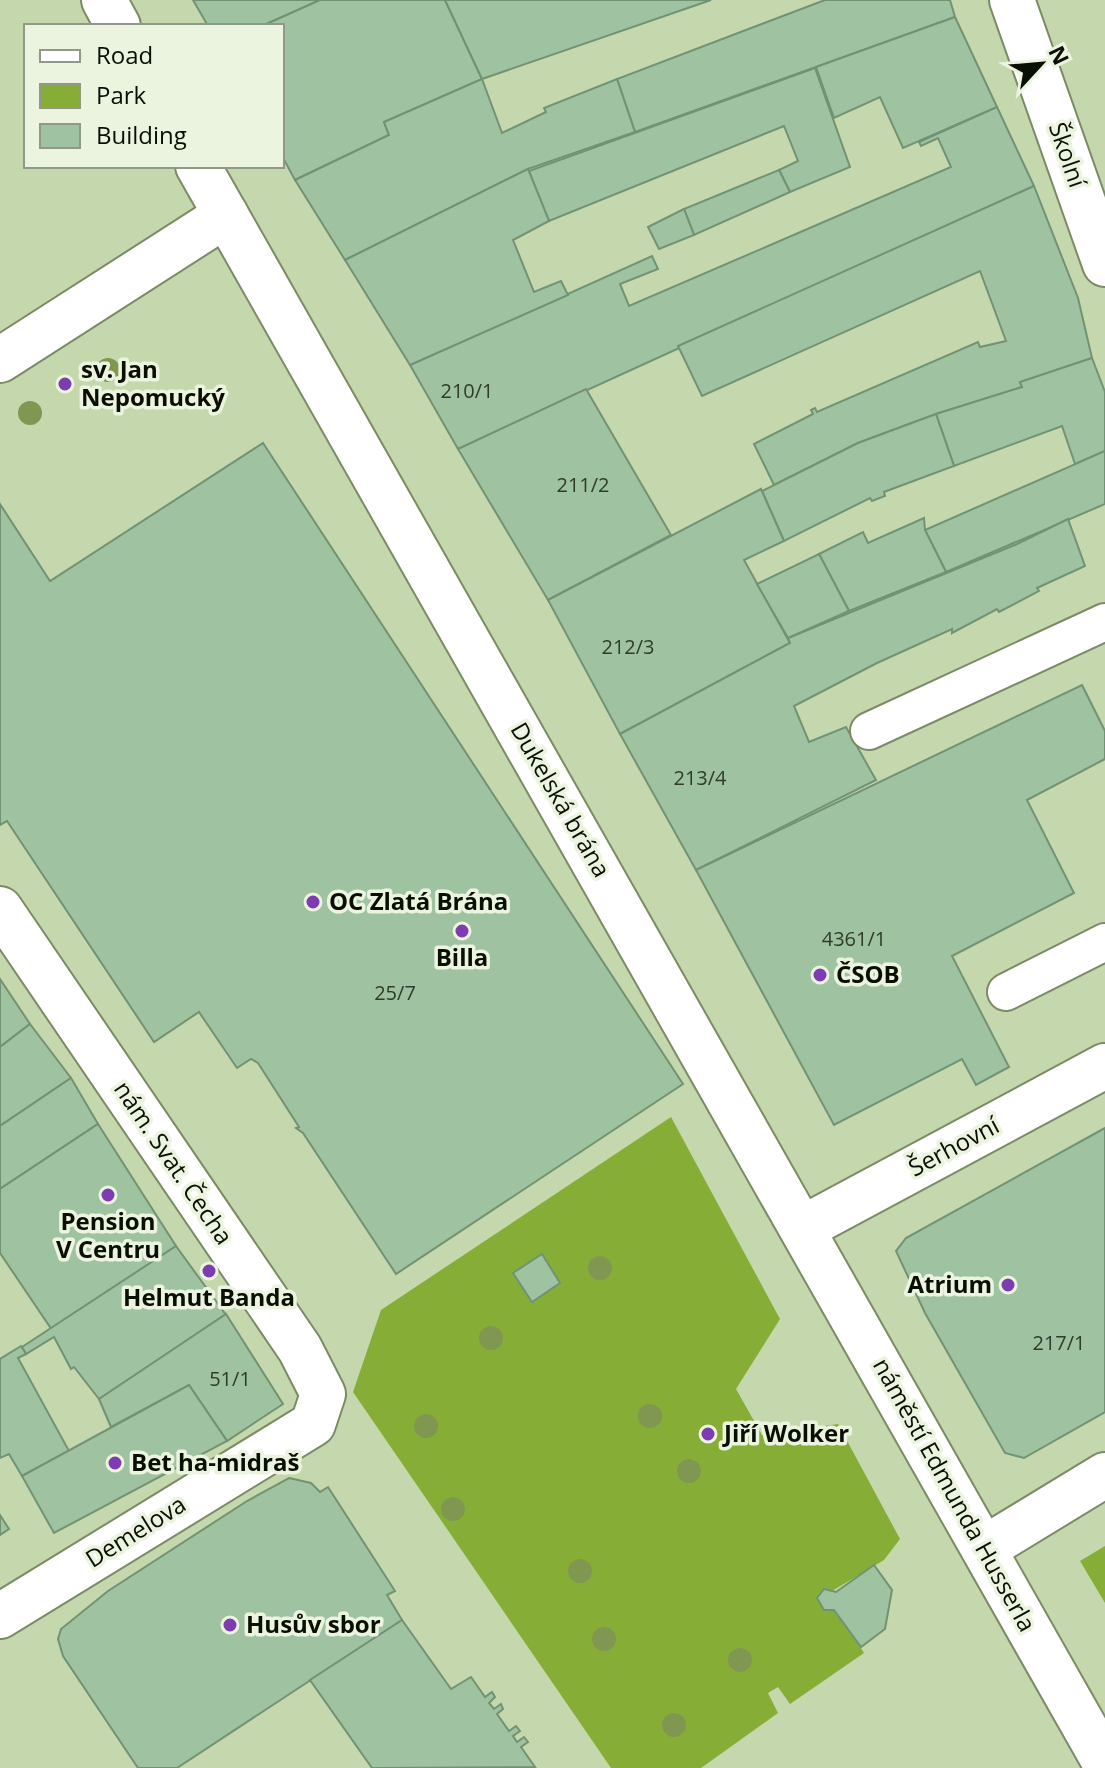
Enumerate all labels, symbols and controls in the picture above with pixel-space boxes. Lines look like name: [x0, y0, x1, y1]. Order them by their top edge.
legend: [24, 24, 284, 168]
north arrow: [1001, 24, 1081, 104]
text: Road: [96, 38, 153, 71]
text: N: [1042, 40, 1077, 69]
text: Park: [96, 78, 147, 111]
street label: Školní: [1042, 117, 1095, 192]
text: Building: [96, 118, 187, 151]
place label: sv. Jan Nepomucký: [81, 352, 225, 413]
marker: sv. Jan Nepomucký: [56, 375, 74, 393]
house number: 210/1: [440, 377, 494, 404]
house number: 211/2: [556, 471, 610, 498]
house number: 212/3: [601, 633, 655, 660]
street label: Dukelská brána: [504, 716, 619, 883]
house number: 213/4: [673, 764, 727, 791]
place label: OC Zlatá Brána: [329, 884, 508, 917]
marker: OC Zlatá Brána: [304, 893, 322, 911]
marker: Billa: [453, 922, 471, 940]
house number: 4361/1: [822, 925, 886, 952]
place label: Billa: [436, 940, 488, 973]
place label: ČSOB: [836, 957, 900, 990]
marker: ČSOB: [811, 966, 829, 984]
house number: 25/7: [374, 979, 416, 1006]
street label: nám. Svat. Čecha: [107, 1074, 241, 1250]
street label: Šerhovní: [902, 1108, 1005, 1183]
marker: Pension V Centru: [99, 1186, 117, 1204]
place label: Pension V Centru: [56, 1204, 160, 1265]
marker: Helmut Banda: [200, 1262, 218, 1280]
place label: Atrium: [907, 1267, 992, 1300]
marker: Atrium: [999, 1276, 1017, 1294]
place label: Helmut Banda: [123, 1280, 295, 1313]
house number: 217/1: [1032, 1329, 1086, 1356]
street label: náměstí Edmunda Husserla: [866, 1352, 1044, 1637]
house number: 51/1: [209, 1365, 251, 1392]
place label: Jiří Wolker: [722, 1416, 849, 1449]
marker: Jiří Wolker: [699, 1425, 717, 1443]
place label: Bet ha-midraš: [131, 1445, 299, 1478]
marker: Bet ha-midraš: [106, 1454, 124, 1472]
street label: Demelova: [79, 1487, 192, 1575]
place label: Husův sbor: [246, 1607, 381, 1640]
marker: Husův sbor: [221, 1616, 239, 1634]

